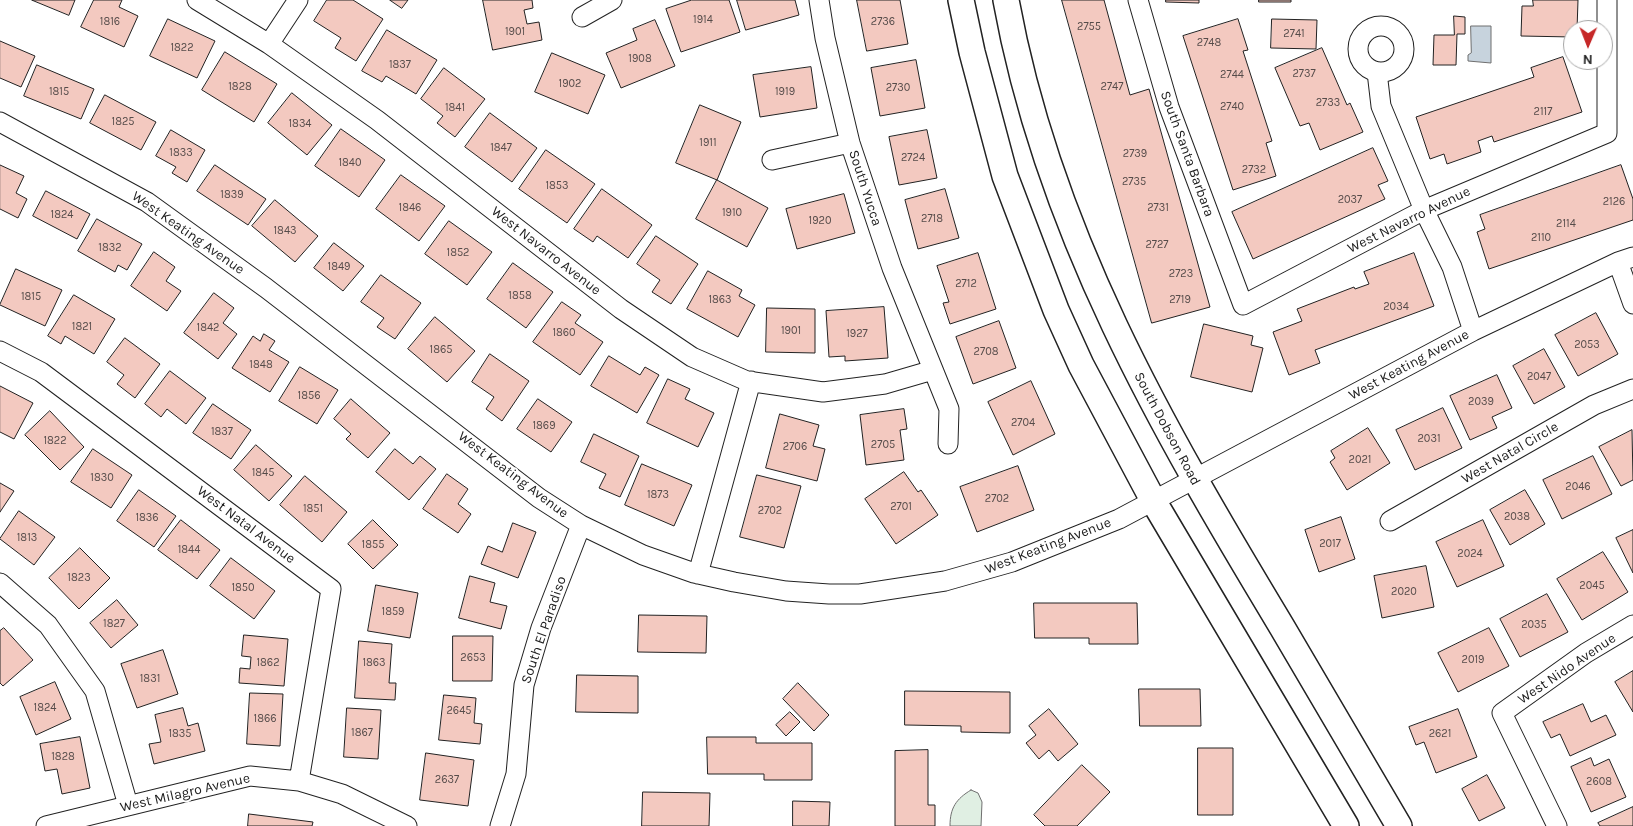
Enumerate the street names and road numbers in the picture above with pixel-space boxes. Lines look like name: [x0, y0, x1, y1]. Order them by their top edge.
street label: South Santa Barbara: [1156, 89, 1218, 219]
street label: South Yucca: [845, 148, 885, 228]
street label: West Navarro Avenue: [1345, 183, 1473, 257]
street label: West Keating Avenue: [128, 188, 248, 278]
street label: West Navarro Avenue: [488, 203, 604, 299]
street label: West Keating Avenue: [1346, 326, 1472, 404]
street label: South Dobson Road: [1130, 370, 1204, 488]
street label: West Natal Circle: [1459, 419, 1561, 487]
street label: West Keating Avenue: [455, 428, 571, 522]
street label: West Natal Avenue: [194, 483, 298, 567]
street label: West Keating Avenue: [983, 514, 1113, 578]
street label: South El Paradiso: [518, 574, 570, 686]
street label: West Nido Avenue: [1515, 630, 1619, 708]
street label: West Milagro Avenue: [118, 770, 252, 816]

